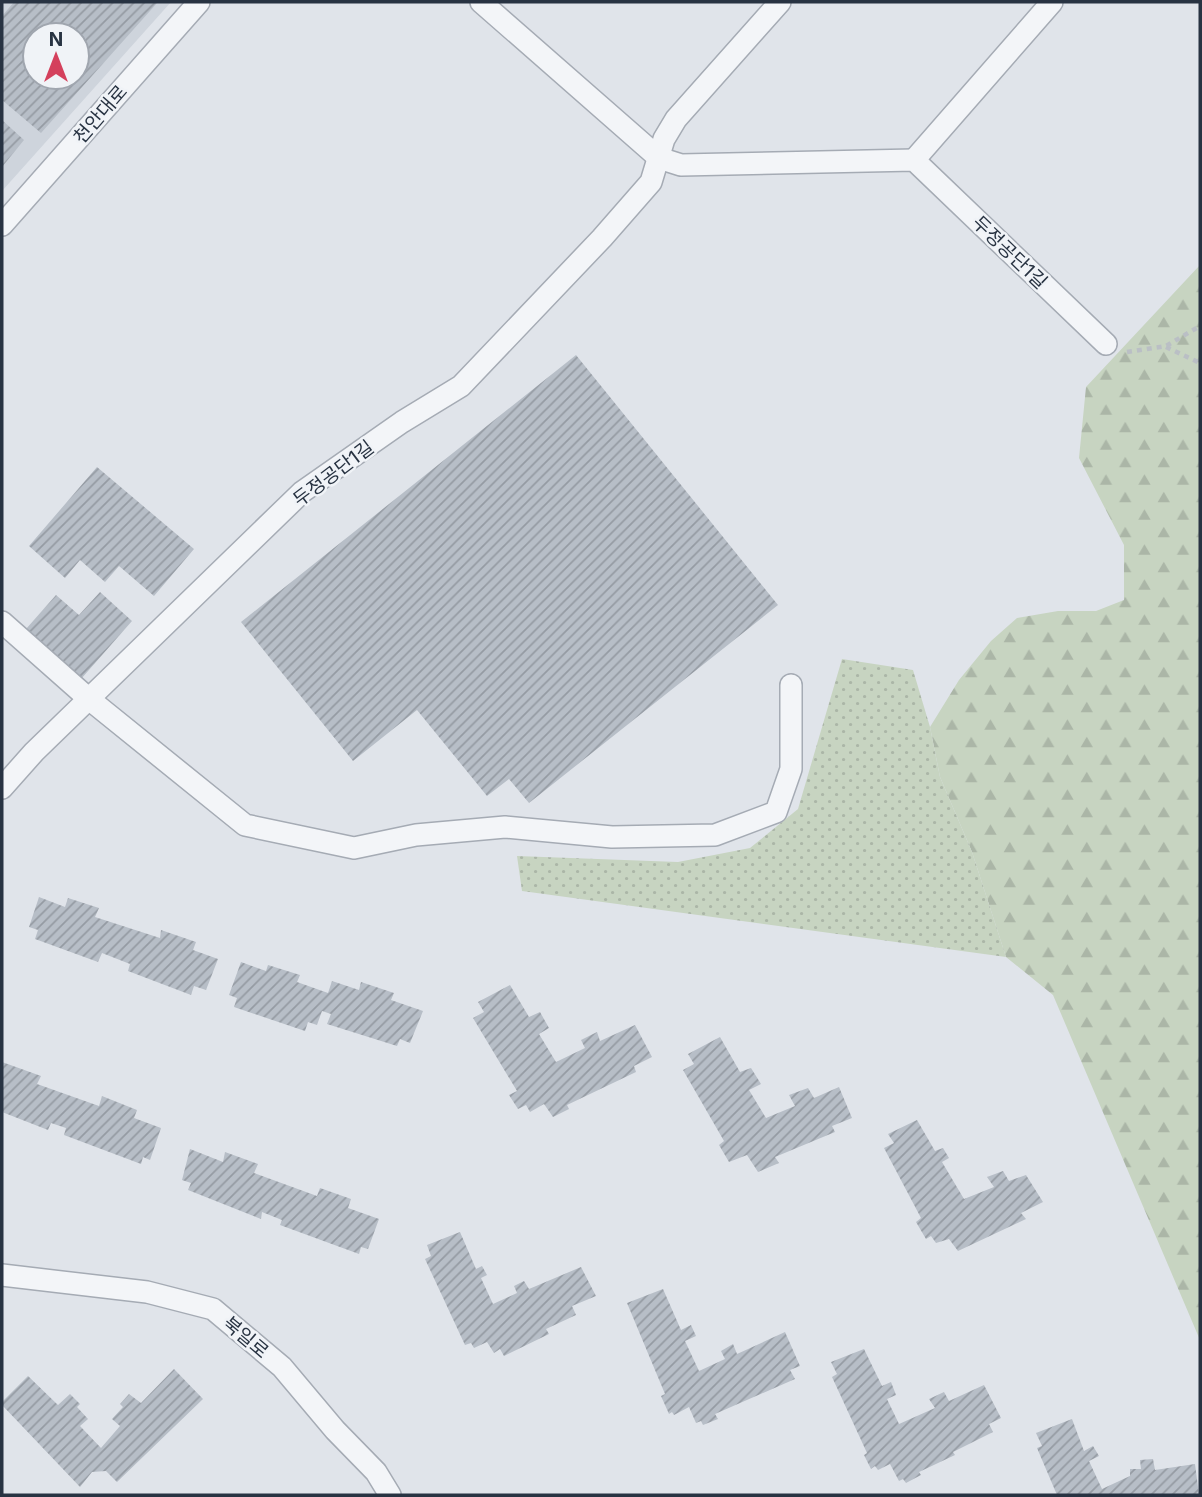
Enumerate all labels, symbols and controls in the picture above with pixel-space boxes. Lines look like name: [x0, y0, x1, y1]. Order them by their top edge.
north arrow: [21, 21, 91, 91]
text: N: [49, 28, 63, 51]
street label: 천안대로: [69, 80, 132, 148]
street label: 두정공단1길: [967, 211, 1052, 294]
street label: 두정공단1길: [288, 436, 378, 511]
street label: 북일로: [218, 1312, 273, 1363]

